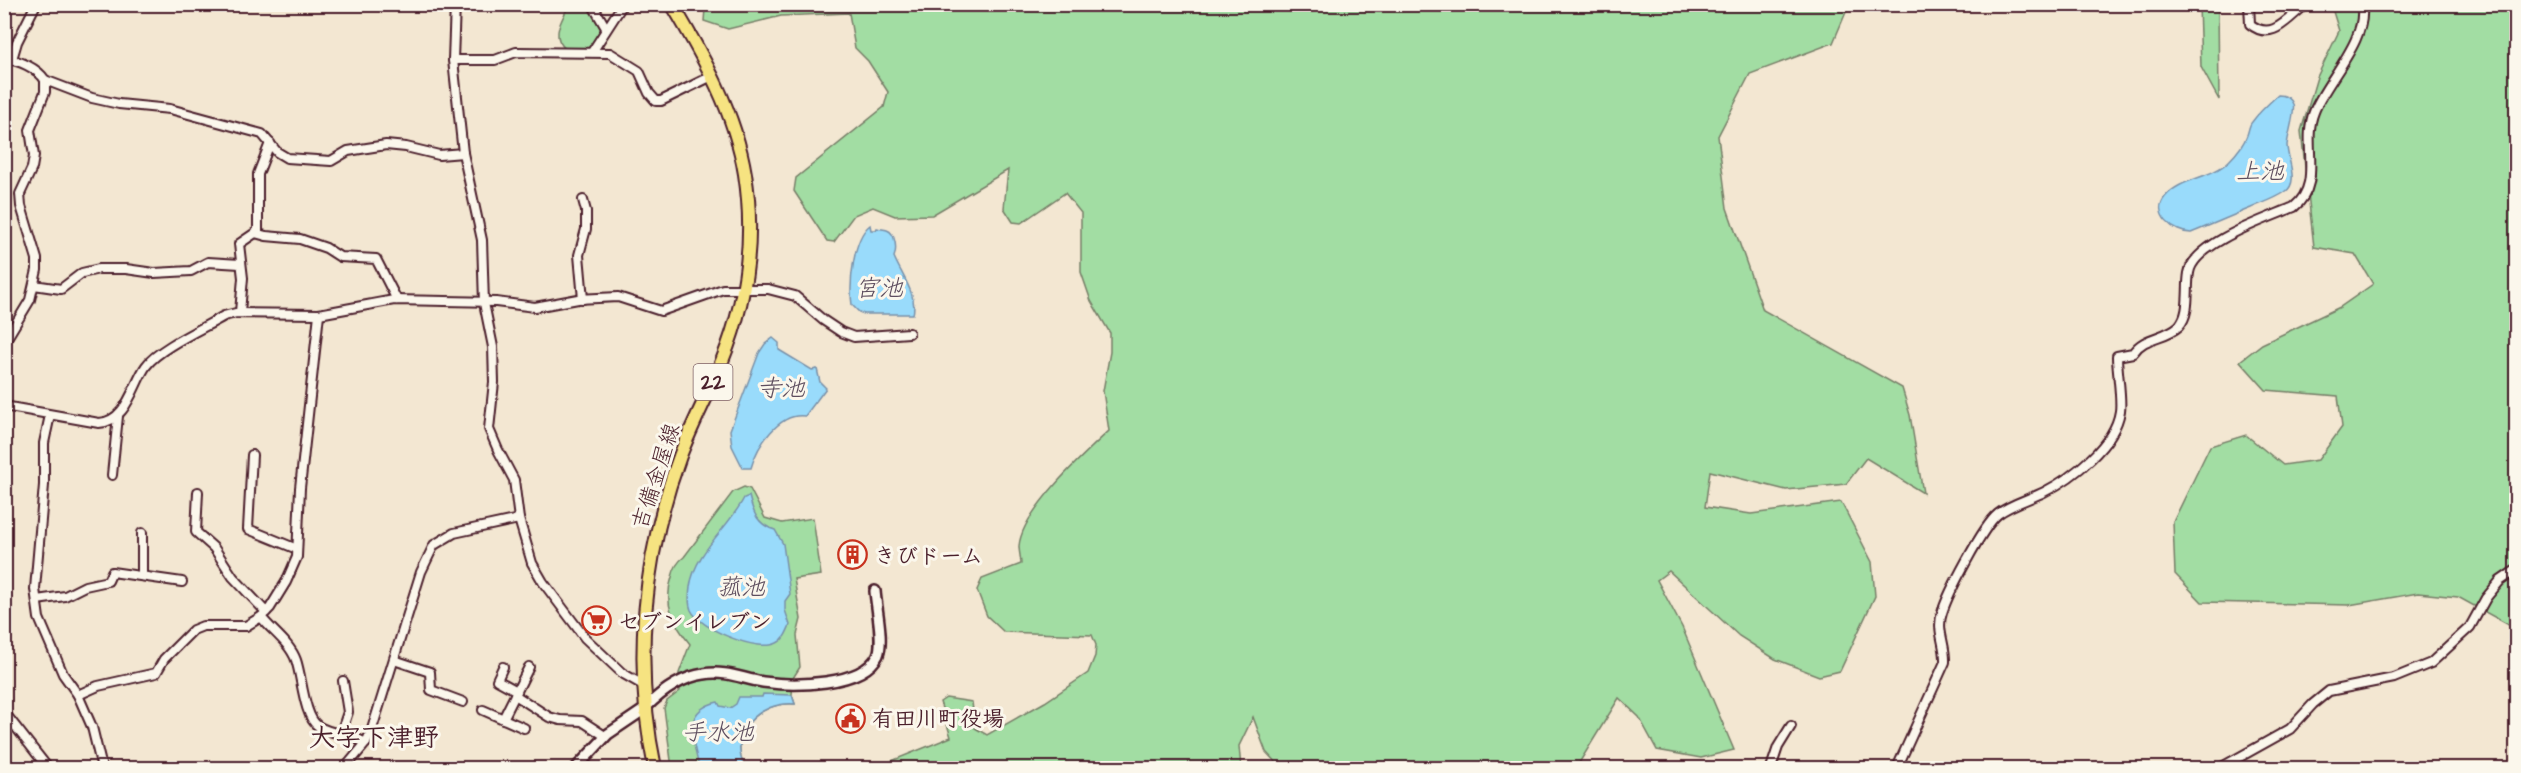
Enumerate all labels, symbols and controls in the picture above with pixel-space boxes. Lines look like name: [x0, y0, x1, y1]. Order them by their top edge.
water label: 上池: [2236, 155, 2285, 189]
water label: 宮池: [855, 272, 904, 306]
road number: 22: [694, 364, 732, 400]
water label: 寺池: [757, 372, 806, 406]
street label: 吉備金屋線: [625, 419, 688, 534]
building icon: きびドーム: [837, 539, 869, 571]
place label: きびドーム: [874, 541, 983, 572]
water label: 菰池: [717, 571, 766, 605]
supermarket icon: セブンイレブン: [581, 605, 613, 637]
place label: セブンイレブン: [618, 607, 772, 638]
public building icon: 有田川町役場: [835, 702, 867, 734]
place label: 有田川町役場: [872, 704, 1004, 735]
water label: 手水池: [682, 716, 755, 750]
district label: 大字下津野: [309, 720, 439, 756]

